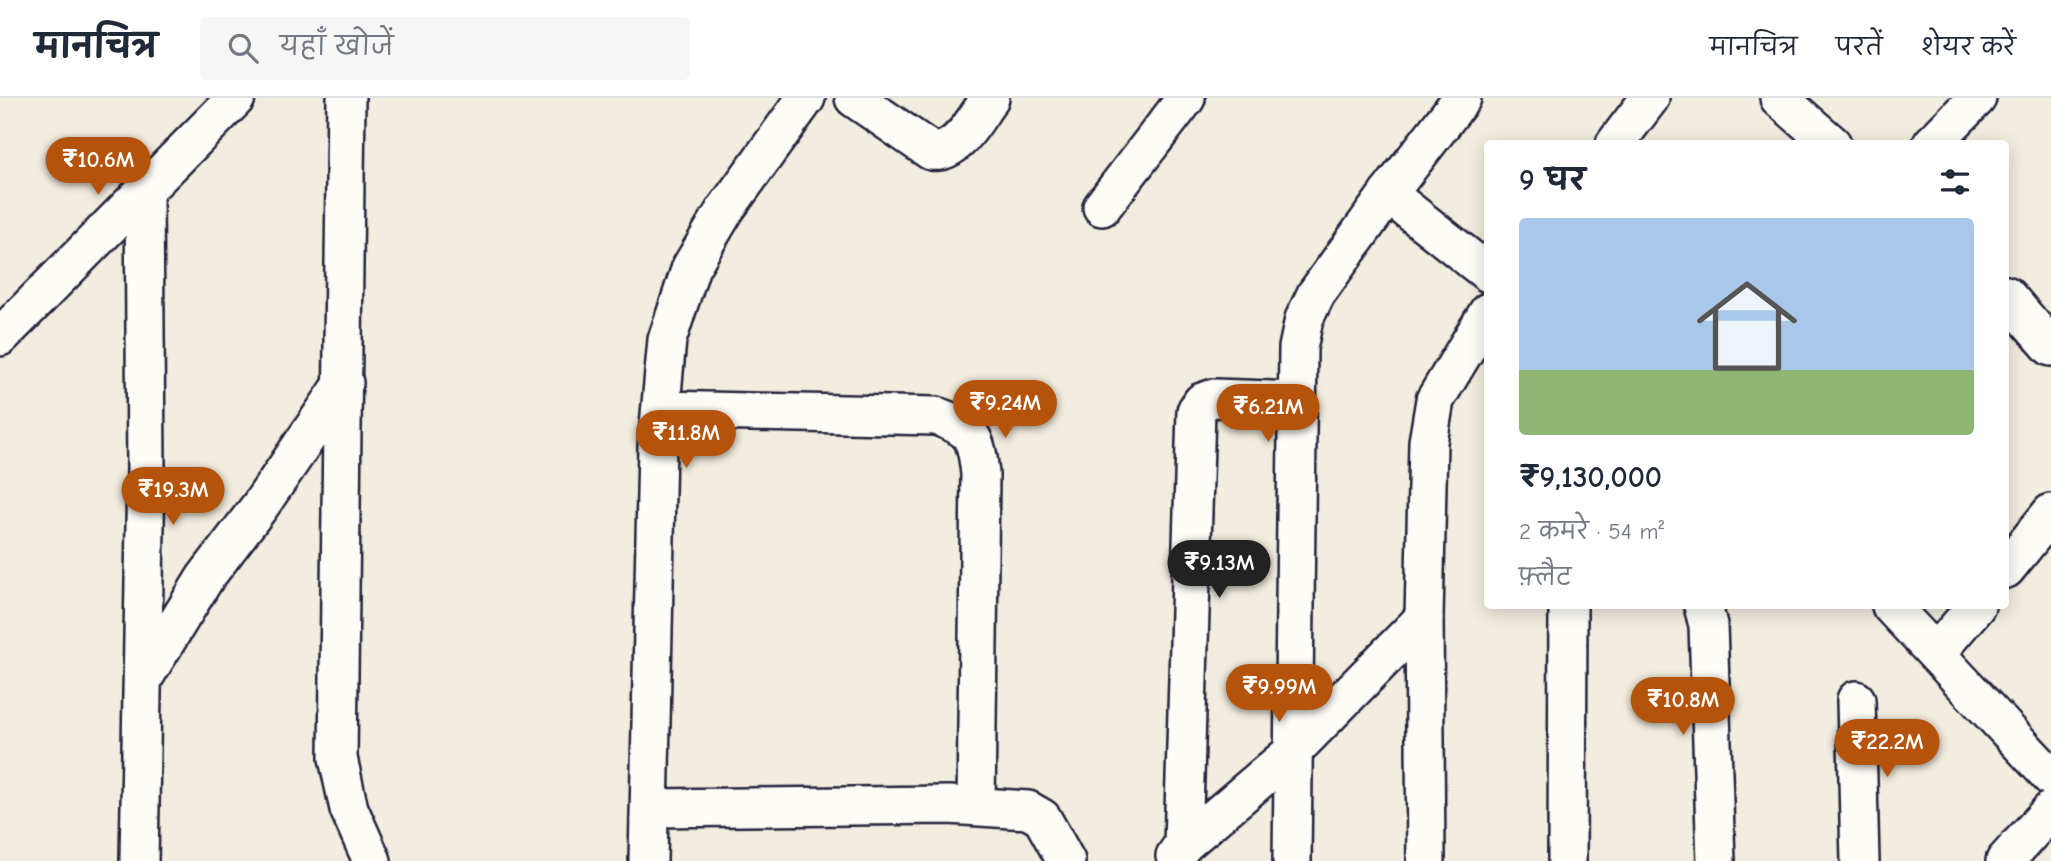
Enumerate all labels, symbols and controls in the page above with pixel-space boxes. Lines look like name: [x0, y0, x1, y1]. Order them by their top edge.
search box: [200, 17, 690, 80]
text: मानचित्र: [35, 27, 158, 65]
icon: search: [224, 29, 262, 67]
text: यहाँ खोजें: [280, 32, 394, 62]
text: मानचित्र: [1710, 33, 1798, 61]
text: परतें: [1836, 33, 1883, 61]
text: शेयर करें: [1921, 33, 2016, 61]
pin: ₹10.6M: [41, 138, 155, 197]
text: ₹10.6M: [62, 146, 134, 173]
text: 9 घर: [1519, 163, 1585, 198]
icon: filters: [1936, 163, 1974, 201]
icon: home: [1684, 263, 1810, 389]
pin: ₹9.24M: [948, 380, 1062, 440]
pin: ₹6.21M: [1211, 384, 1325, 444]
text: ₹9.24M: [969, 389, 1041, 416]
text: ₹6.21M: [1232, 393, 1304, 420]
pin: ₹11.8M: [629, 410, 743, 470]
text: ₹11.8M: [652, 419, 720, 446]
text: ₹9,130,000: [1519, 460, 1662, 495]
pin: ₹19.3M: [116, 468, 230, 527]
text: ₹19.3M: [138, 476, 208, 503]
text: 2 कमरे · 54 m²: [1519, 518, 1664, 545]
pin: ₹9.13M: [1162, 540, 1276, 600]
text: ₹9.13M: [1184, 549, 1254, 576]
text: फ़्लैट: [1519, 564, 1571, 591]
pin: ₹9.99M: [1222, 664, 1336, 724]
text: ₹9.99M: [1242, 673, 1316, 700]
pin: ₹10.8M: [1626, 678, 1740, 737]
text: ₹10.8M: [1647, 686, 1719, 713]
pin: ₹22.2M: [1830, 720, 1944, 779]
text: ₹22.2M: [1851, 728, 1923, 755]

